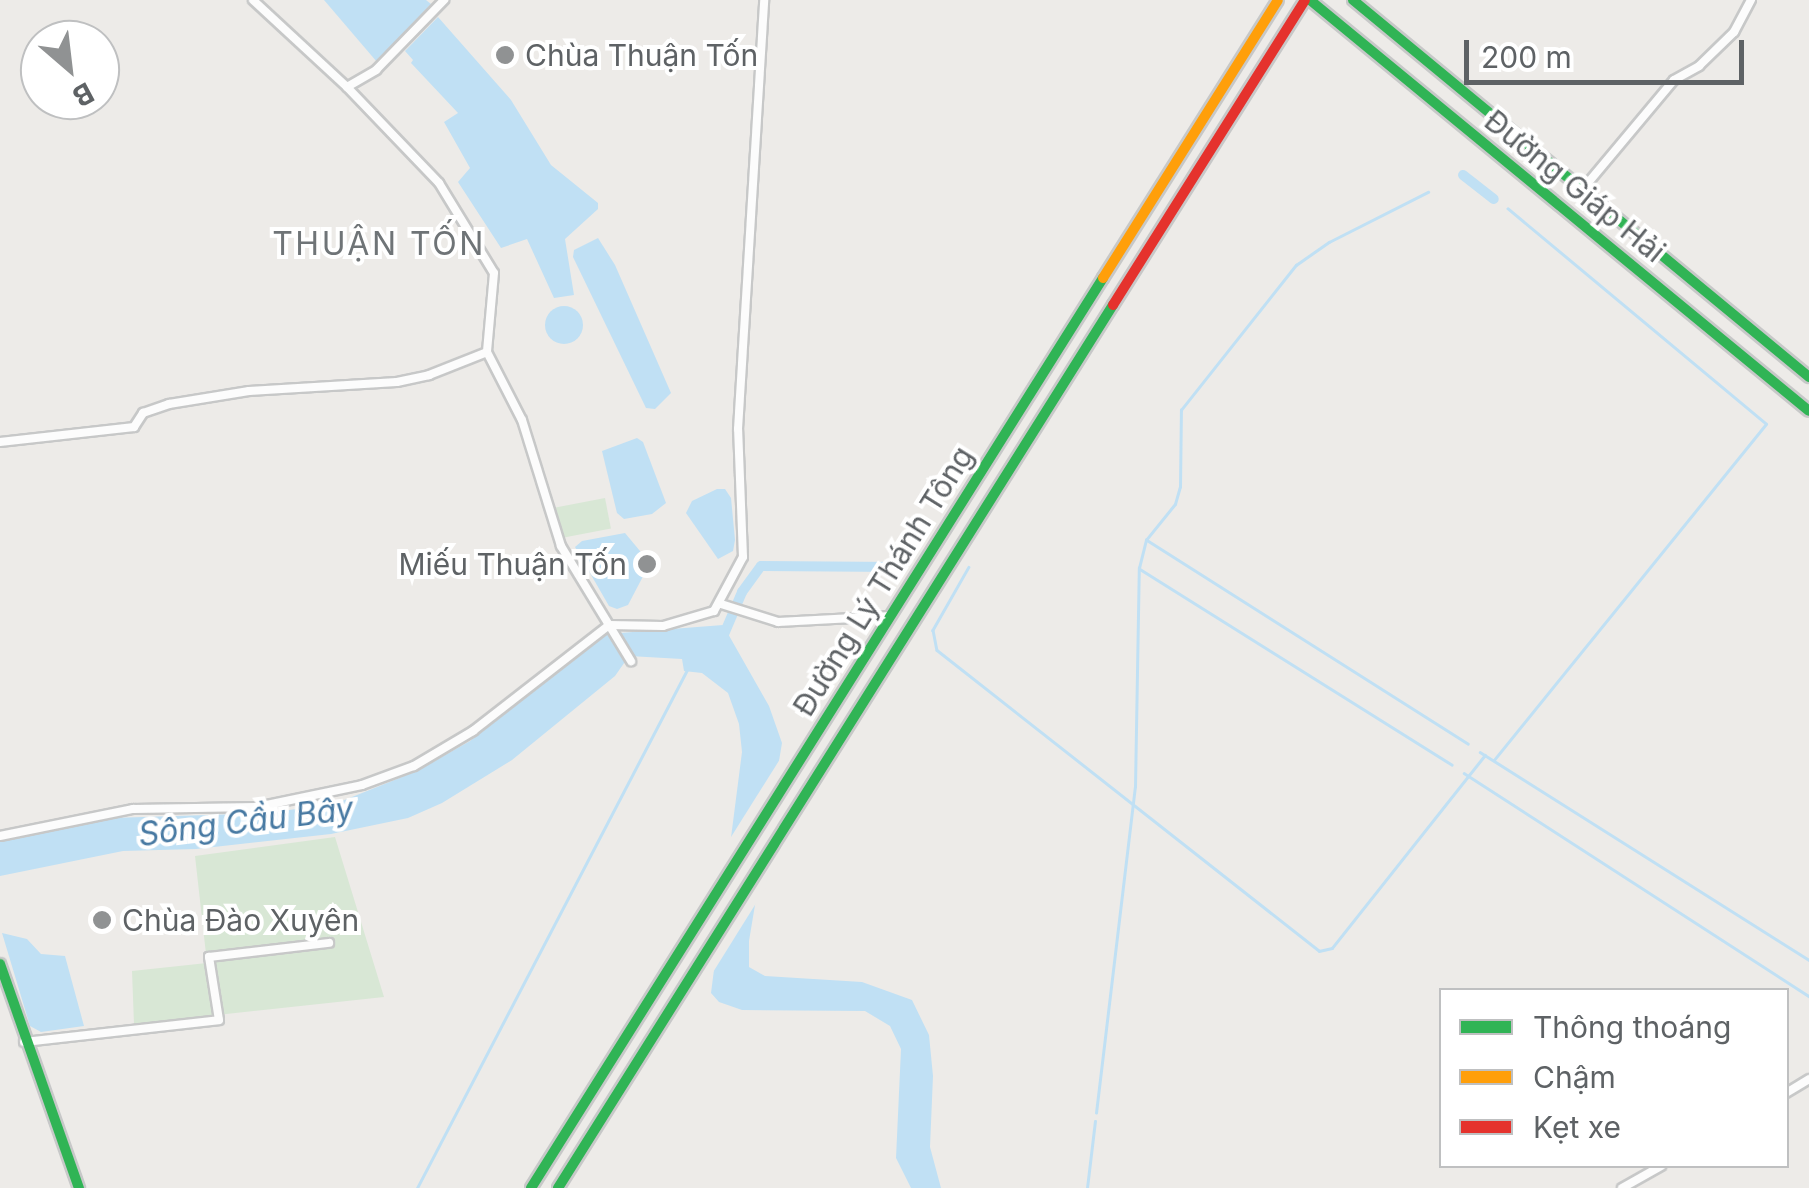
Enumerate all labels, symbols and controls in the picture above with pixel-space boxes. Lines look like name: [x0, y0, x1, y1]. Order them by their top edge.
north arrow: [20, 20, 120, 120]
scale bar: [1469, 20, 1749, 82]
place label: Chùa Thuận Tốn: [525, 37, 758, 73]
text: 200 m: [1481, 39, 1572, 75]
marker: Chùa Thuận Tốn: [494, 44, 516, 66]
text: B: [67, 75, 99, 114]
street label: Đường Giáp Hải: [1478, 102, 1672, 270]
district label: THUẬN TỐN: [272, 225, 486, 263]
street label: Đường Lý Thánh Tông: [785, 440, 981, 722]
place label: Miếu Thuận Tốn: [398, 546, 627, 582]
marker: Miếu Thuận Tốn: [636, 553, 658, 575]
water label: Sông Cầu Bây: [136, 790, 356, 854]
place label: Chùa Đào Xuyên: [122, 902, 359, 938]
marker: Chùa Đào Xuyên: [91, 909, 113, 931]
legend: [1439, 988, 1789, 1168]
text: Thông thoáng: [1533, 1009, 1731, 1045]
text: Chậm: [1533, 1059, 1616, 1095]
text: Kẹt xe: [1533, 1109, 1621, 1145]

